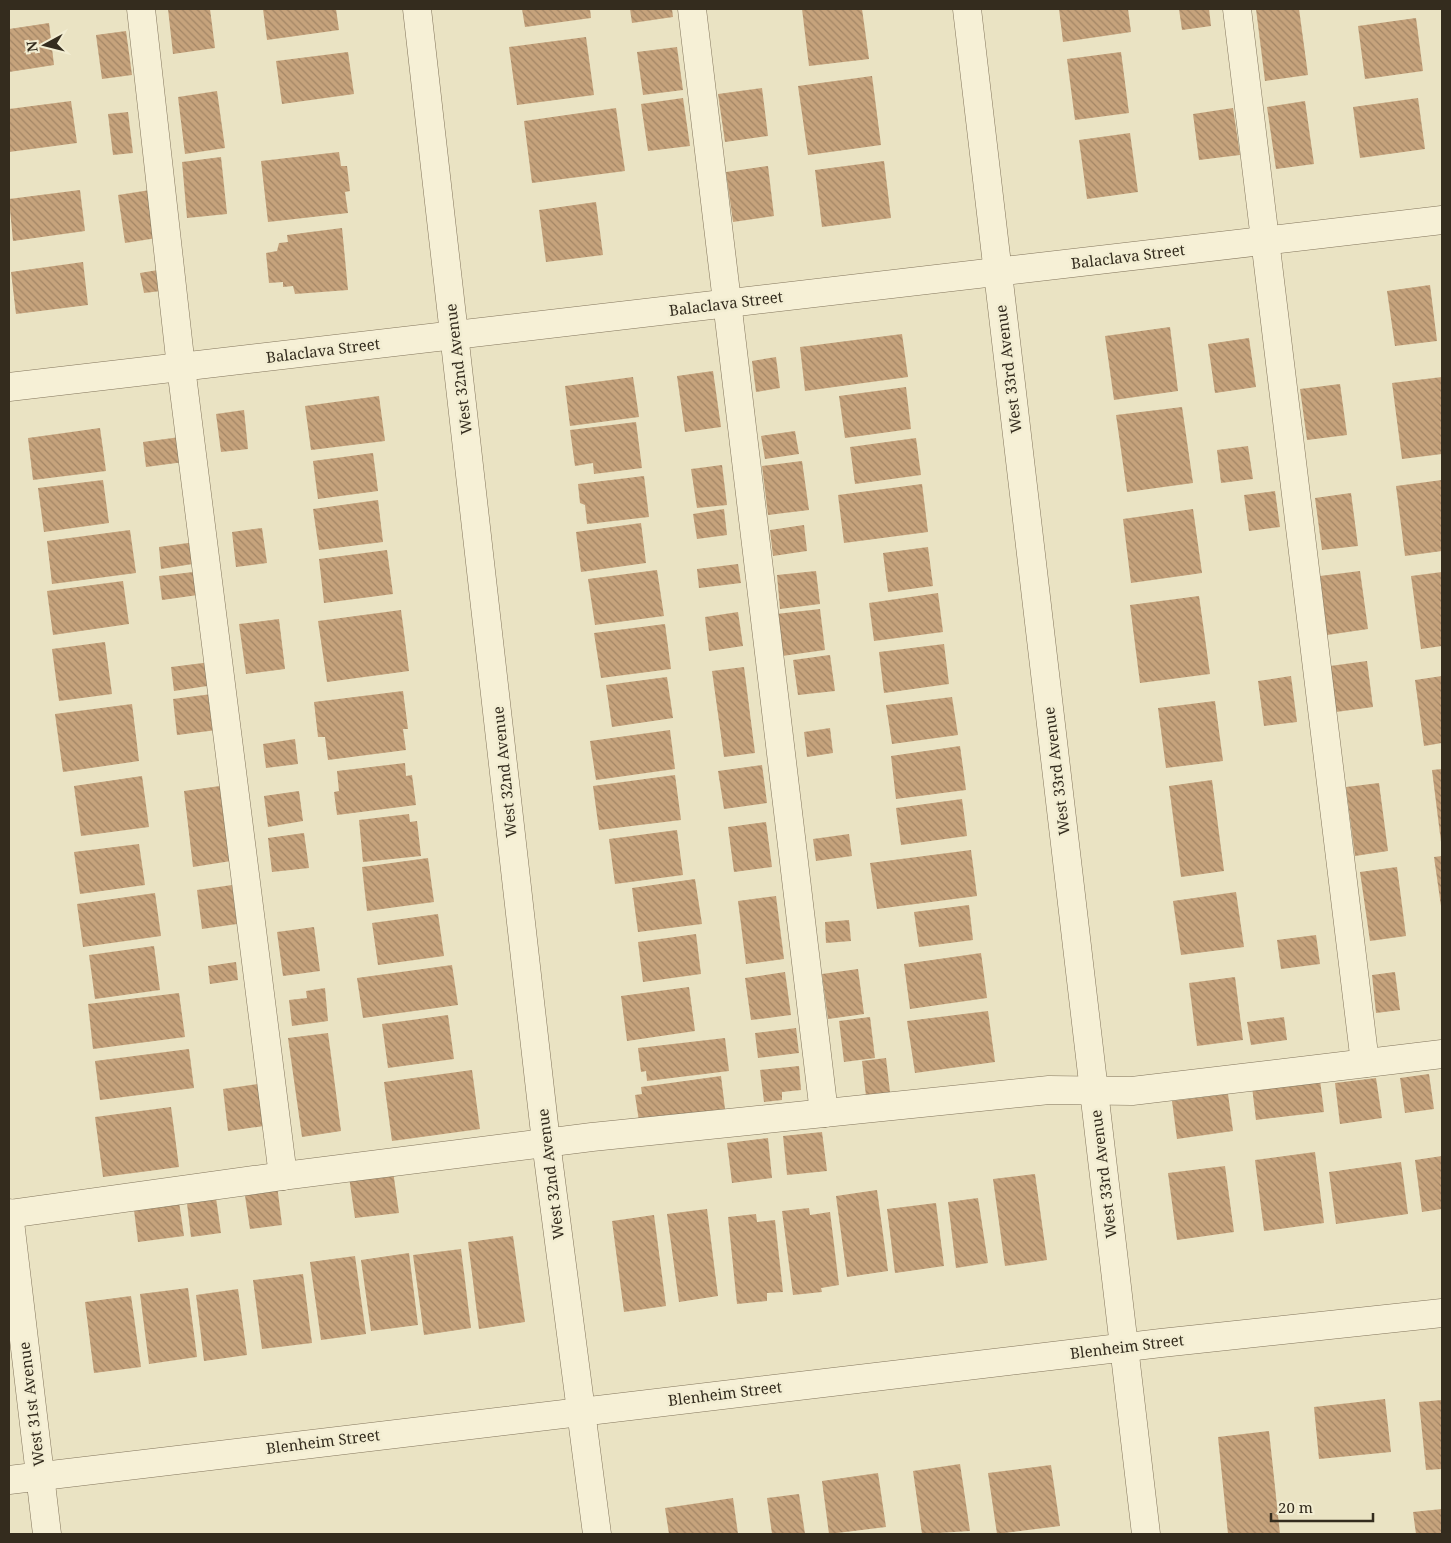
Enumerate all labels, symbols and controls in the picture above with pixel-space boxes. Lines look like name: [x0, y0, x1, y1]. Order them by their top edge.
north arrow: [20, 20, 70, 70]
text: N: [21, 40, 42, 53]
street label: Balaclava Street: [1070, 239, 1186, 273]
street label: Balaclava Street: [668, 286, 784, 320]
street label: West 32nd Avenue: [440, 302, 476, 436]
street label: West 33rd Avenue: [990, 304, 1026, 435]
street label: Balaclava Street: [265, 333, 381, 367]
street label: West 32nd Avenue: [487, 705, 521, 839]
street label: West 33rd Avenue: [1038, 706, 1074, 837]
street label: West 32nd Avenue: [532, 1107, 568, 1241]
street label: West 33rd Avenue: [1085, 1109, 1121, 1240]
street label: Blenheim Street: [1069, 1329, 1185, 1363]
street label: West 31st Avenue: [13, 1341, 49, 1467]
street label: Blenheim Street: [667, 1376, 783, 1410]
street label: Blenheim Street: [265, 1424, 381, 1458]
scale bar: [1271, 1490, 1374, 1522]
text: 20 m: [1278, 1497, 1313, 1517]

